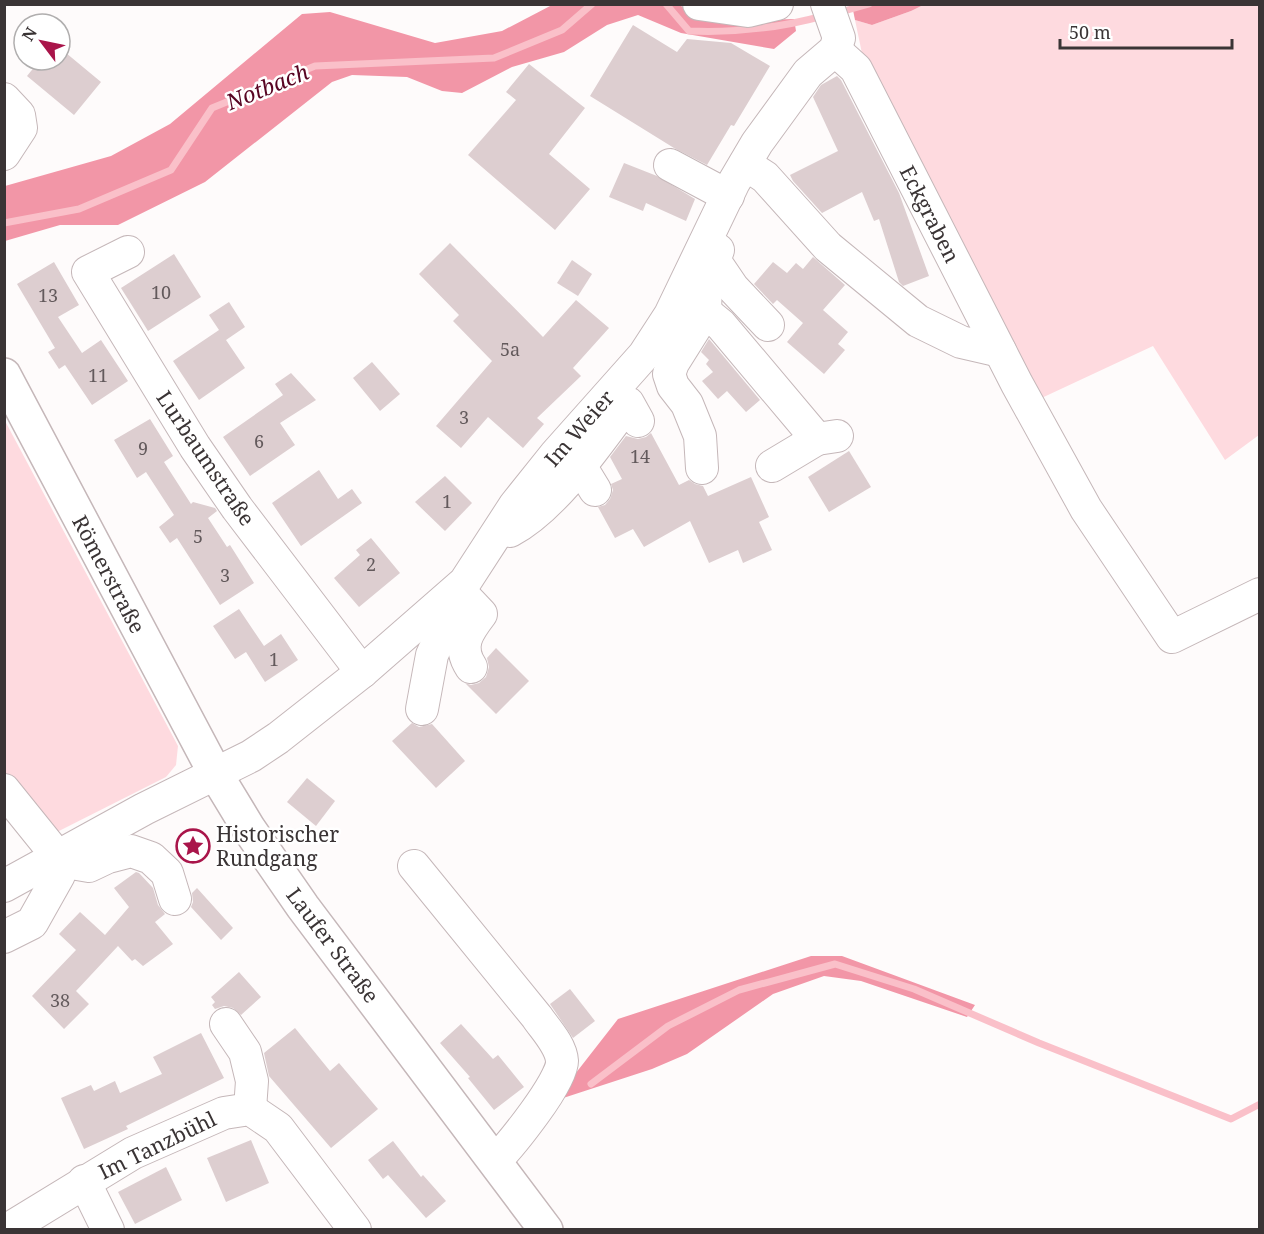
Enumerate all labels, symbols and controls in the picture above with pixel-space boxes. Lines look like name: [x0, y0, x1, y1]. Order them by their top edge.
north arrow: [12, 12, 72, 72]
scale bar: [1060, 12, 1232, 50]
text: 50 m: [1069, 20, 1111, 44]
text: N: [17, 23, 42, 45]
water label: Notbach: [220, 56, 313, 116]
street label: Eckgraben: [894, 161, 966, 267]
house number: 10: [151, 280, 171, 304]
house number: 13: [38, 283, 58, 307]
house number: 5a: [500, 337, 520, 361]
house number: 11: [88, 363, 108, 387]
street label: Im Weier: [538, 384, 620, 472]
street label: Lurbaumstraße: [150, 385, 262, 531]
house number: 3: [459, 405, 469, 429]
house number: 6: [254, 429, 264, 453]
house number: 9: [138, 436, 148, 460]
house number: 14: [630, 444, 650, 468]
house number: 1: [442, 489, 452, 513]
street label: Römerstraße: [66, 510, 152, 638]
house number: 5: [193, 524, 203, 548]
house number: 2: [366, 552, 376, 576]
house number: 3: [220, 563, 230, 587]
house number: 1: [269, 647, 279, 671]
place label: Historischer Rundgang: [216, 820, 339, 872]
place icon: Historischer Rundgang: [175, 828, 211, 864]
street label: Laufer Straße: [280, 882, 386, 1008]
house number: 38: [50, 988, 70, 1012]
street label: Im Tanzbühl: [94, 1104, 221, 1186]

